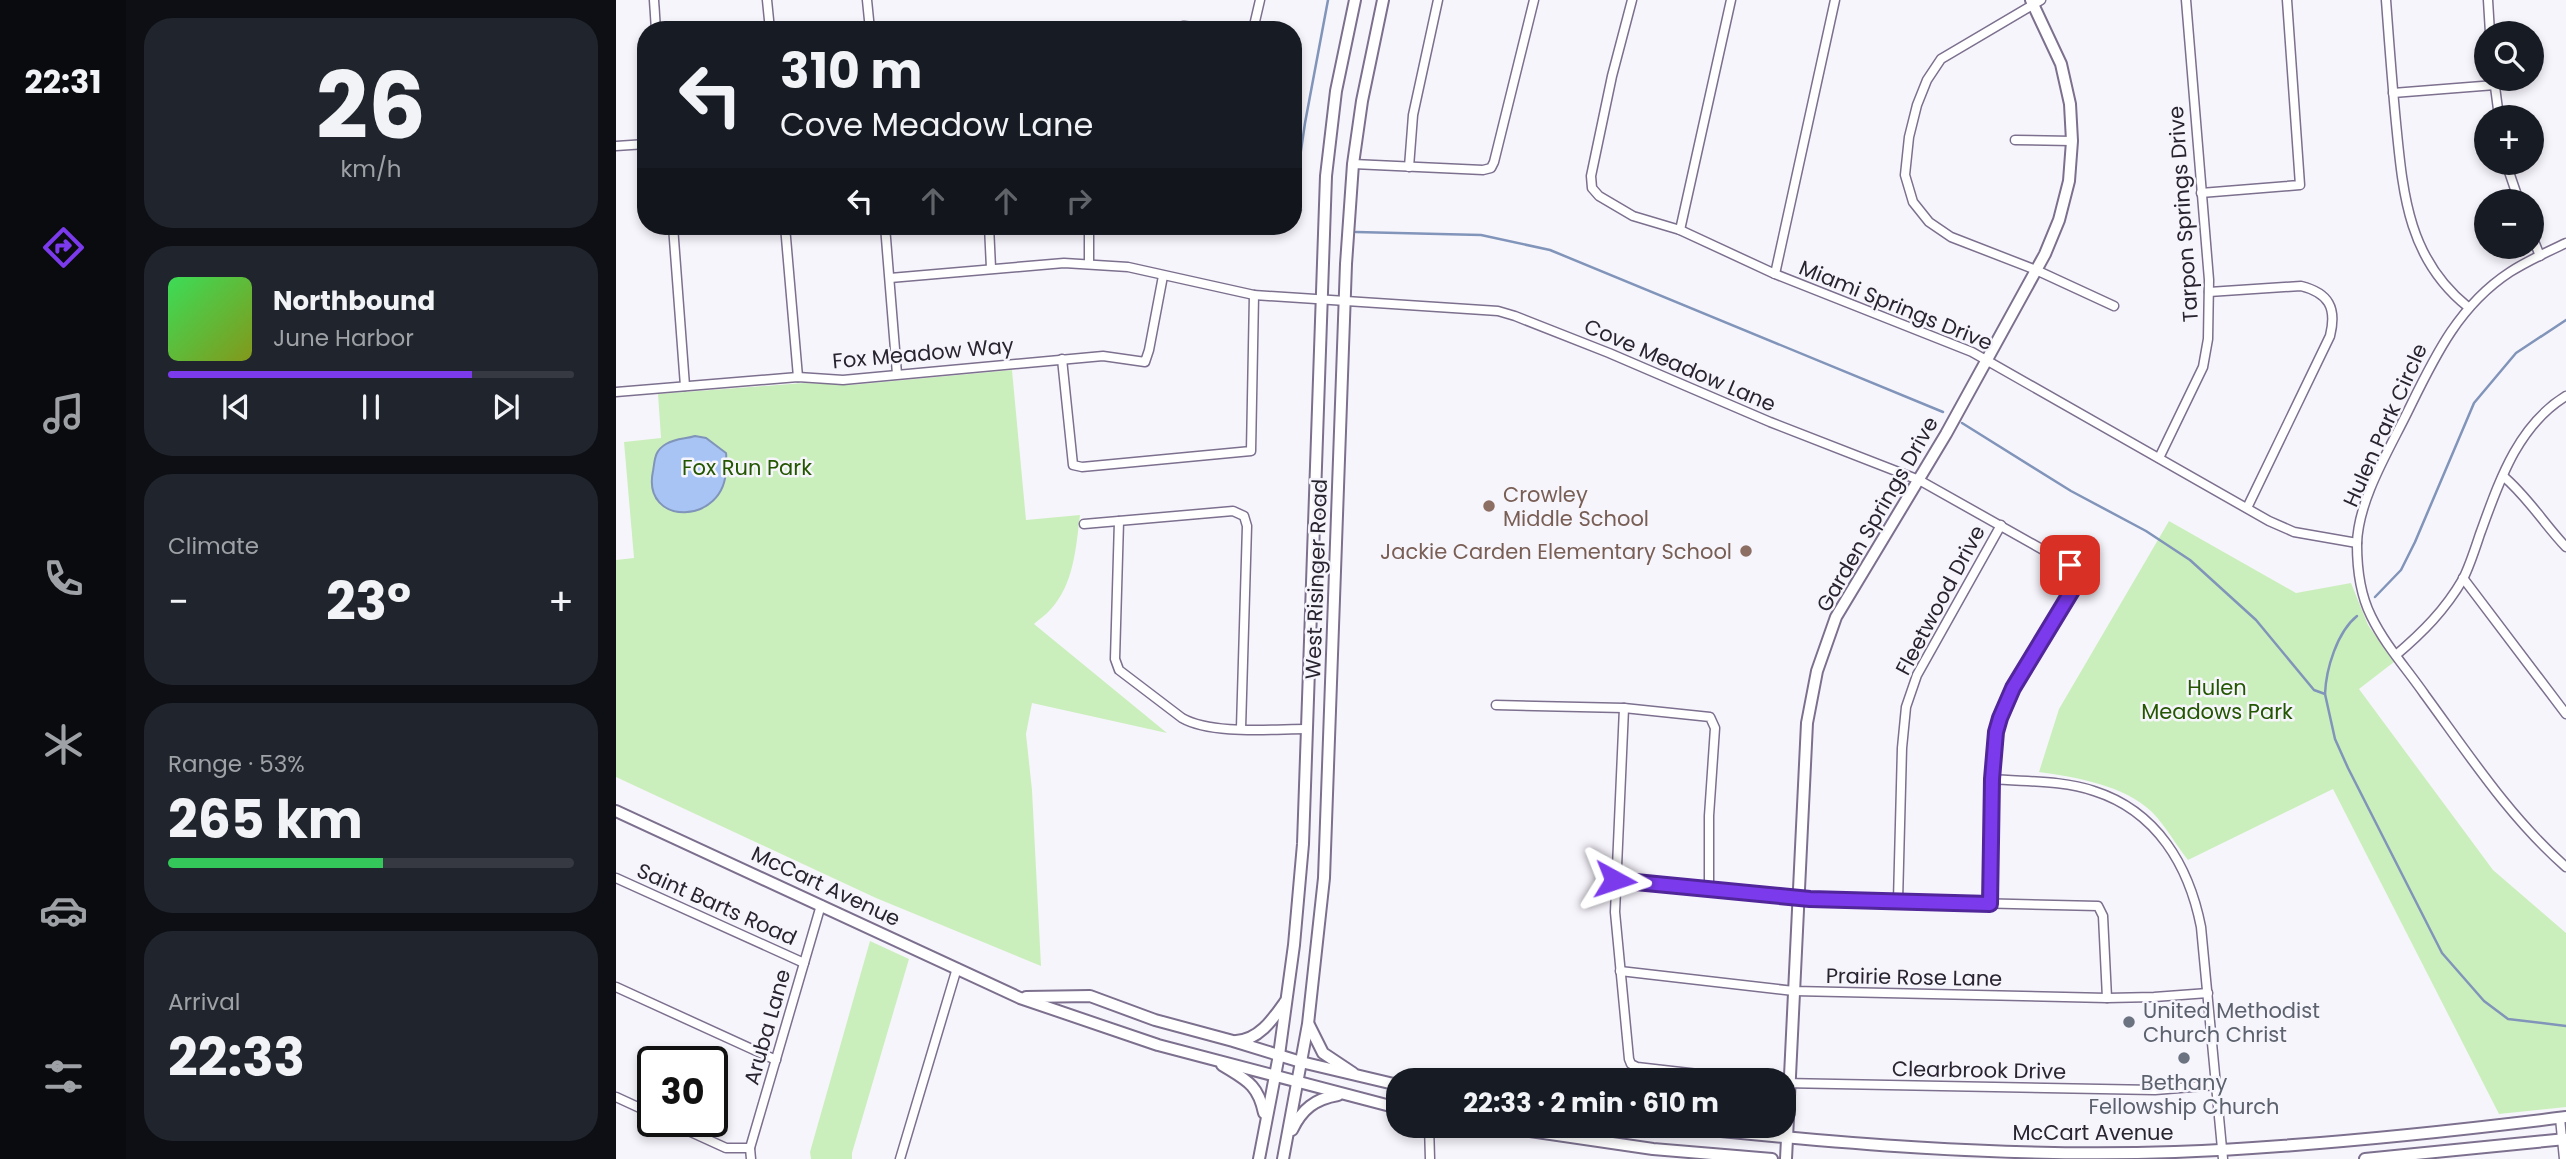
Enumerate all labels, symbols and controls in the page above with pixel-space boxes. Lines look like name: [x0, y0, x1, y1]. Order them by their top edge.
map controls: [2474, 21, 2544, 259]
button: search: [2474, 21, 2544, 91]
text: 310 m: [780, 37, 922, 105]
text: 26: [316, 42, 426, 170]
icon: left: [665, 49, 756, 140]
text: 22:31: [24, 59, 102, 104]
text: Cove Meadow Lane: [780, 102, 1093, 147]
street label: Tarpon Springs Drive: [2161, 105, 2205, 323]
button: +: [2474, 105, 2544, 175]
text: km/h: [340, 153, 402, 185]
icon: left: [841, 182, 879, 220]
icon: ahead: [914, 182, 952, 220]
icon: ahead: [987, 182, 1025, 220]
icon: right: [1060, 182, 1098, 220]
button: −: [2474, 189, 2544, 259]
icon: directions: [39, 223, 88, 272]
street label: Miami Springs Drive: [1795, 253, 1997, 357]
text: Northbound: [273, 283, 435, 319]
street label: Cove Meadow Lane: [1580, 311, 1780, 419]
text: June Harbor: [273, 322, 414, 354]
street label: Fox Meadow Way: [831, 331, 1015, 375]
street label: Hulen Park Circle: [2336, 339, 2434, 511]
icon: previous: [217, 388, 255, 426]
icon: pause: [352, 388, 390, 426]
icon: next: [487, 388, 525, 426]
icon: music: [39, 389, 88, 438]
street label: Garden Springs Drive: [1809, 411, 1945, 617]
park label: Fox Run Park: [682, 453, 812, 482]
street label: West Risinger Road: [1298, 478, 1334, 680]
place label: Crowley Middle School: [1503, 480, 1649, 533]
marker: Crowley Middle School: [1481, 498, 1497, 514]
street label: Fleetwood Drive: [1888, 520, 1992, 680]
text: Climate: [168, 530, 259, 562]
pin: [2040, 535, 2100, 595]
place label: Jackie Carden Elementary School: [1380, 537, 1732, 566]
marker: Jackie Carden Elementary School: [1738, 543, 1754, 559]
icon: arrive: [2051, 546, 2089, 584]
icon: phone: [39, 554, 88, 603]
text: 23°: [326, 565, 411, 638]
text: −: [168, 575, 189, 628]
text: +: [548, 575, 574, 628]
park label: Hulen Meadows Park: [2141, 673, 2293, 726]
icon: climate: [39, 720, 88, 769]
text: Range · 53%: [168, 748, 305, 780]
text: 265 km: [168, 783, 363, 856]
street label: McCart Avenue: [747, 839, 905, 933]
position arrow: [1578, 843, 1652, 917]
street label: Saint Barts Road: [632, 856, 802, 952]
icon: car: [39, 886, 88, 935]
street label: Prairie Rose Lane: [1826, 961, 2002, 993]
street label: Aruba Lane: [737, 966, 797, 1088]
text: Arrival: [168, 986, 240, 1018]
place label: United Methodist Church Christ: [2143, 996, 2320, 1049]
marker: United Methodist Church Christ: [2121, 1014, 2137, 1030]
text: 22:33: [168, 1021, 305, 1094]
speed limit sign: 30: [637, 1046, 728, 1137]
marker: Bethany Fellowship Church: [2176, 1050, 2192, 1066]
icon: filters: [39, 1052, 88, 1101]
street label: Clearbrook Drive: [1892, 1054, 2066, 1086]
place label: Bethany Fellowship Church: [2088, 1068, 2280, 1121]
text: 22:33 · 2 min · 610 m: [1463, 1085, 1719, 1121]
street label: McCart Avenue: [2012, 1118, 2174, 1147]

